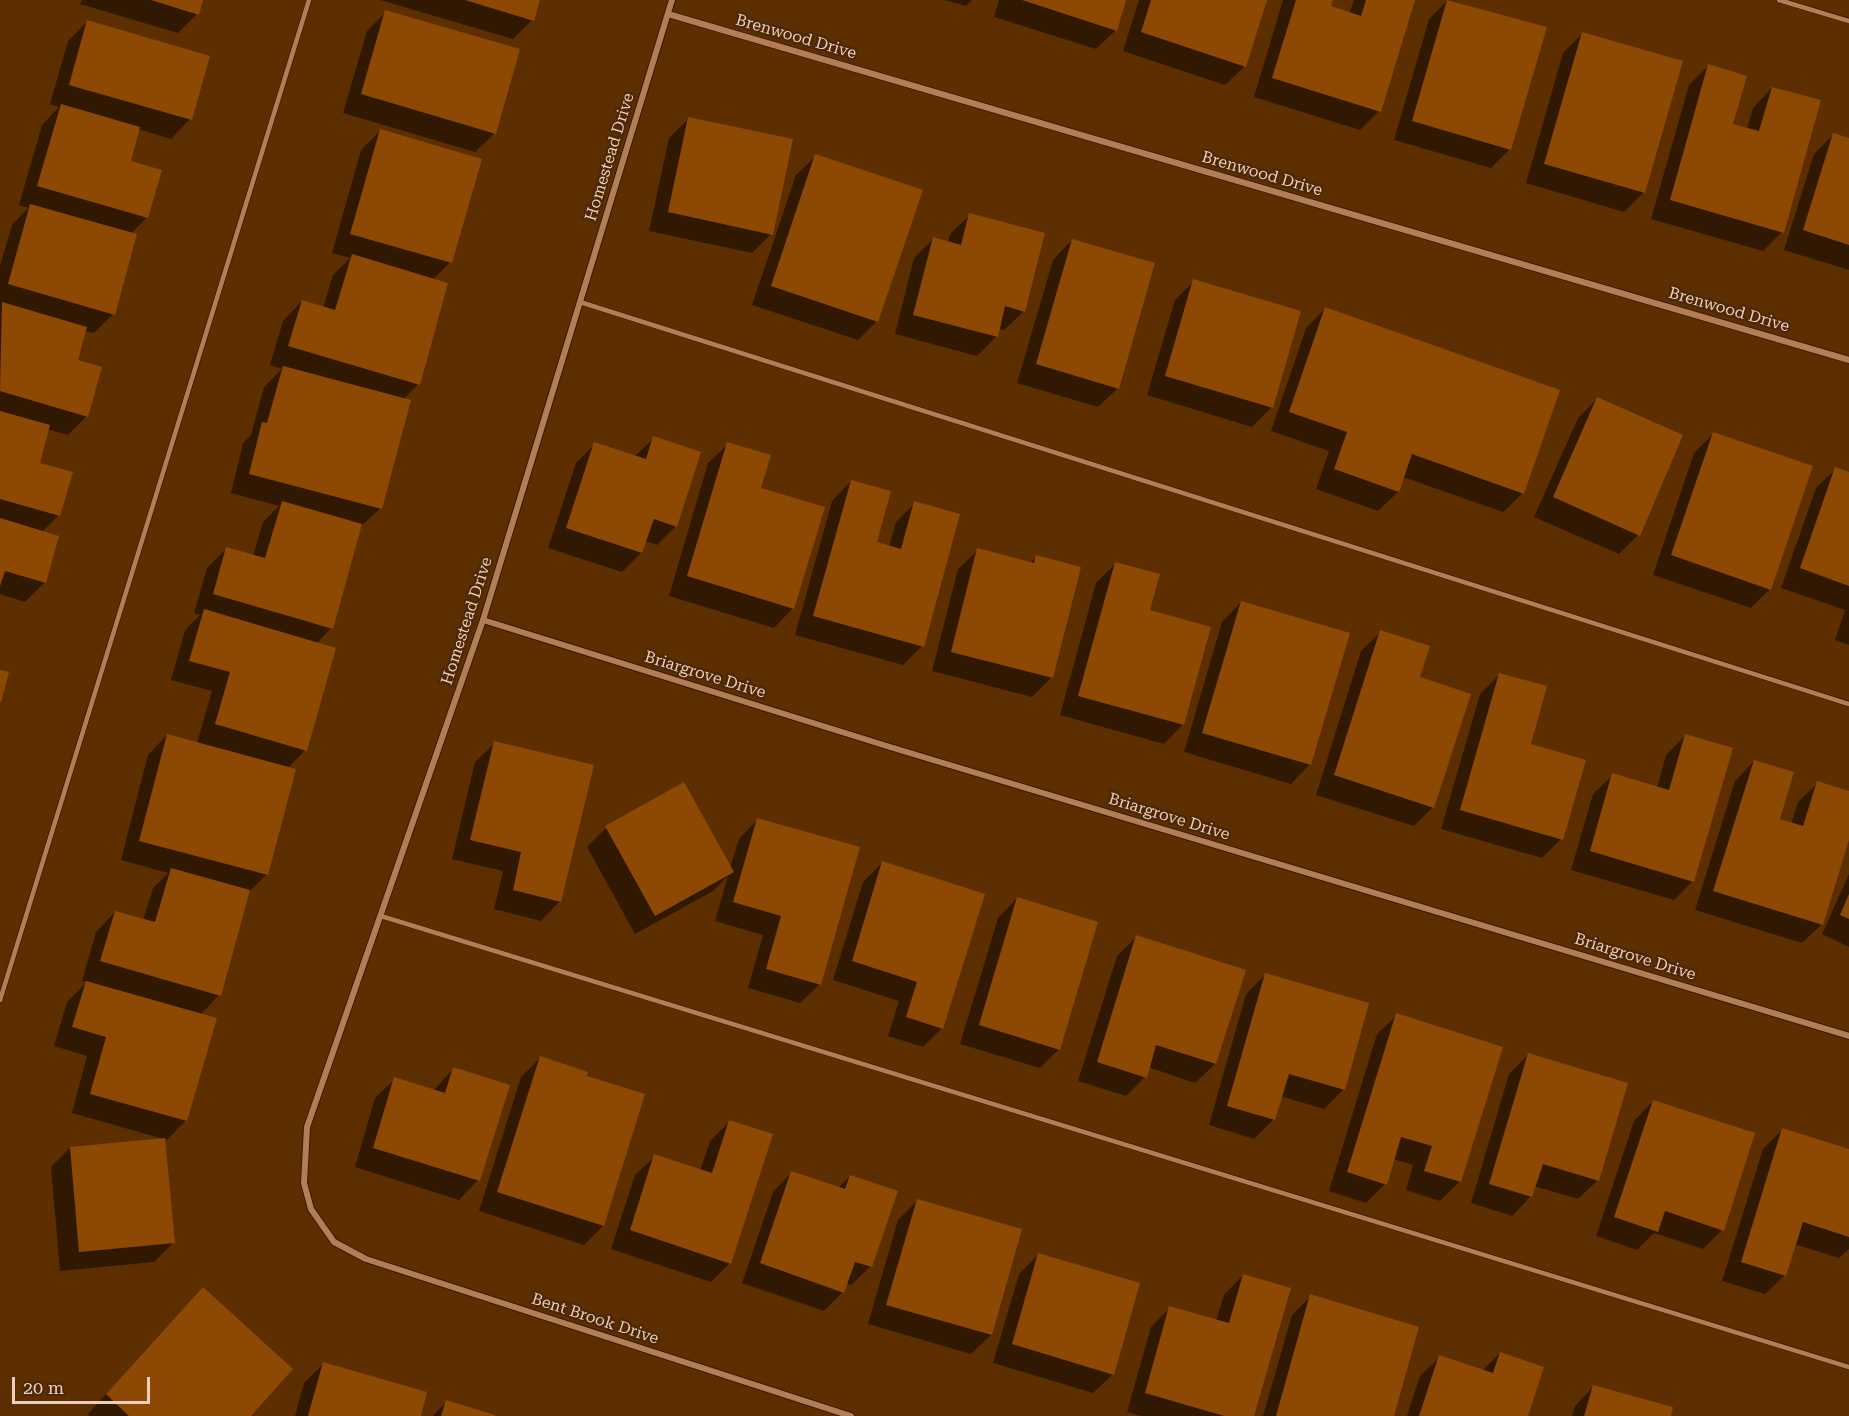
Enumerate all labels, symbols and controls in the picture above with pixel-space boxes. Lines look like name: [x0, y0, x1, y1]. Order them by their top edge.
street label: Brenwood Drive: [733, 11, 859, 63]
street label: Homestead Drive: [581, 91, 639, 223]
street label: Brenwood Drive: [1199, 148, 1325, 200]
street label: Brenwood Drive: [1666, 284, 1792, 336]
street label: Homestead Drive: [437, 555, 497, 687]
street label: Briargrove Drive: [642, 647, 768, 703]
street label: Briargrove Drive: [1106, 789, 1232, 845]
street label: Briargrove Drive: [1572, 929, 1698, 985]
street label: Bent Brook Drive: [529, 1289, 661, 1349]
scale bar: [15, 1365, 153, 1403]
text: 20 m: [23, 1377, 64, 1398]

